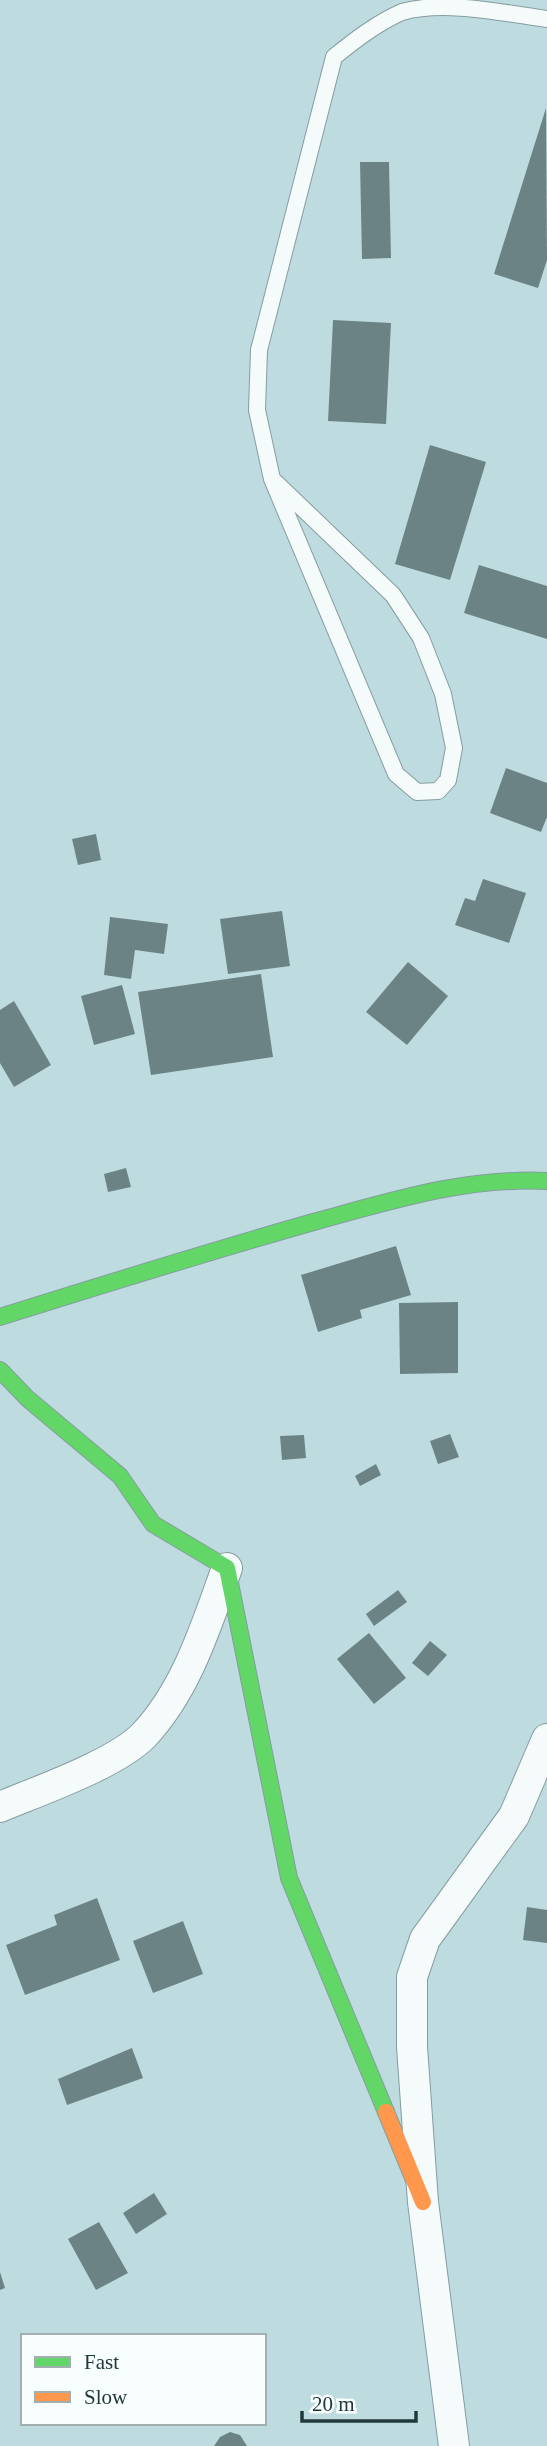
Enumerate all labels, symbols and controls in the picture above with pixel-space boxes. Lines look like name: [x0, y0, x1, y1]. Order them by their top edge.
legend: [21, 2334, 266, 2425]
text: Fast: [84, 2350, 119, 2374]
scale bar: [302, 2380, 416, 2424]
text: Slow: [84, 2385, 128, 2409]
text: 20 m: [312, 2392, 355, 2416]

